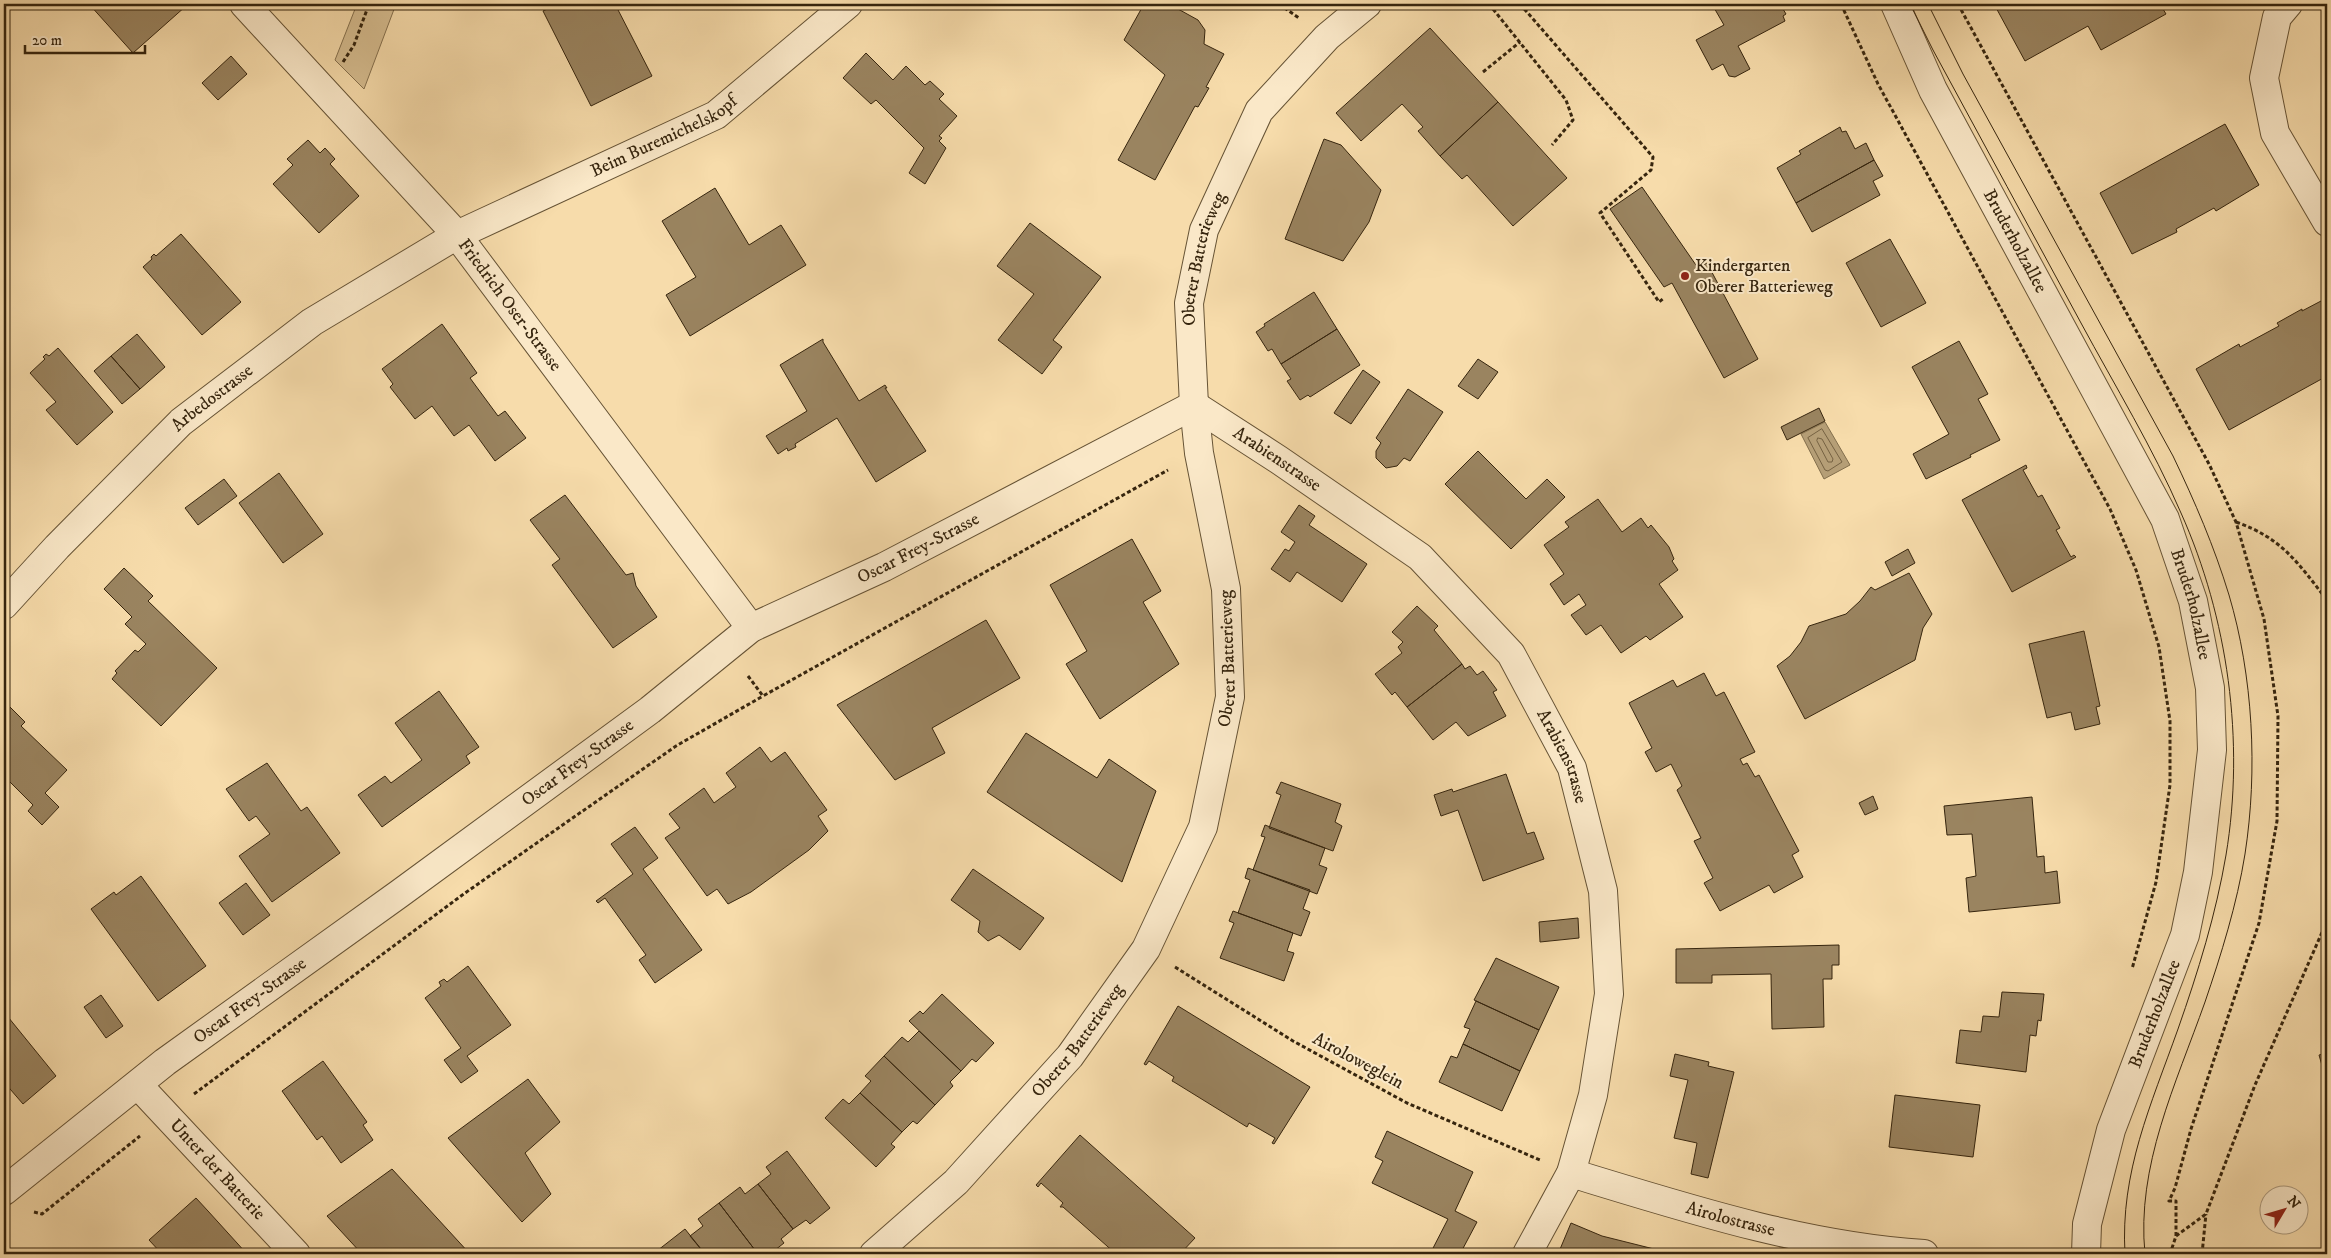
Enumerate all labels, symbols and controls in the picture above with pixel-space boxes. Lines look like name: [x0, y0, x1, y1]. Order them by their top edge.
scale bar: [25, 22, 145, 54]
text: 20 m: [32, 31, 62, 50]
street label: Beim Buremichelskopf: [587, 89, 745, 182]
street label: Bruderholzallee: [1978, 186, 2052, 297]
street label: Oberer Batterieweg: [1178, 188, 1231, 326]
street label: Friedrich Oser-Strasse: [453, 235, 566, 376]
place label: Kindergarten Oberer Batterieweg: [1695, 255, 1833, 298]
marker: Kindergarten Oberer Batterieweg: [1679, 270, 1691, 282]
street label: Arbedostrasse: [167, 360, 258, 436]
street label: Arabienstrasse: [1229, 422, 1325, 497]
street label: Oscar Frey-Strasse: [854, 508, 983, 589]
street label: Bruderholzallee: [2165, 546, 2215, 662]
street label: Oberer Batterieweg: [1213, 589, 1241, 729]
street label: Arabienstrasse: [1532, 705, 1592, 806]
street label: Oscar Frey-Strasse: [517, 714, 638, 811]
street label: Oscar Frey-Strasse: [189, 953, 311, 1049]
street label: Bruderholzallee: [2124, 957, 2186, 1071]
street label: Oberer Batterieweg: [1027, 979, 1129, 1102]
street label: Airoloweglein: [1309, 1028, 1408, 1094]
street label: Unter der Batterie: [165, 1115, 270, 1225]
north arrow: [2258, 1186, 2308, 1236]
text: N: [2283, 1193, 2304, 1213]
street label: Airolostrasse: [1683, 1197, 1777, 1241]

